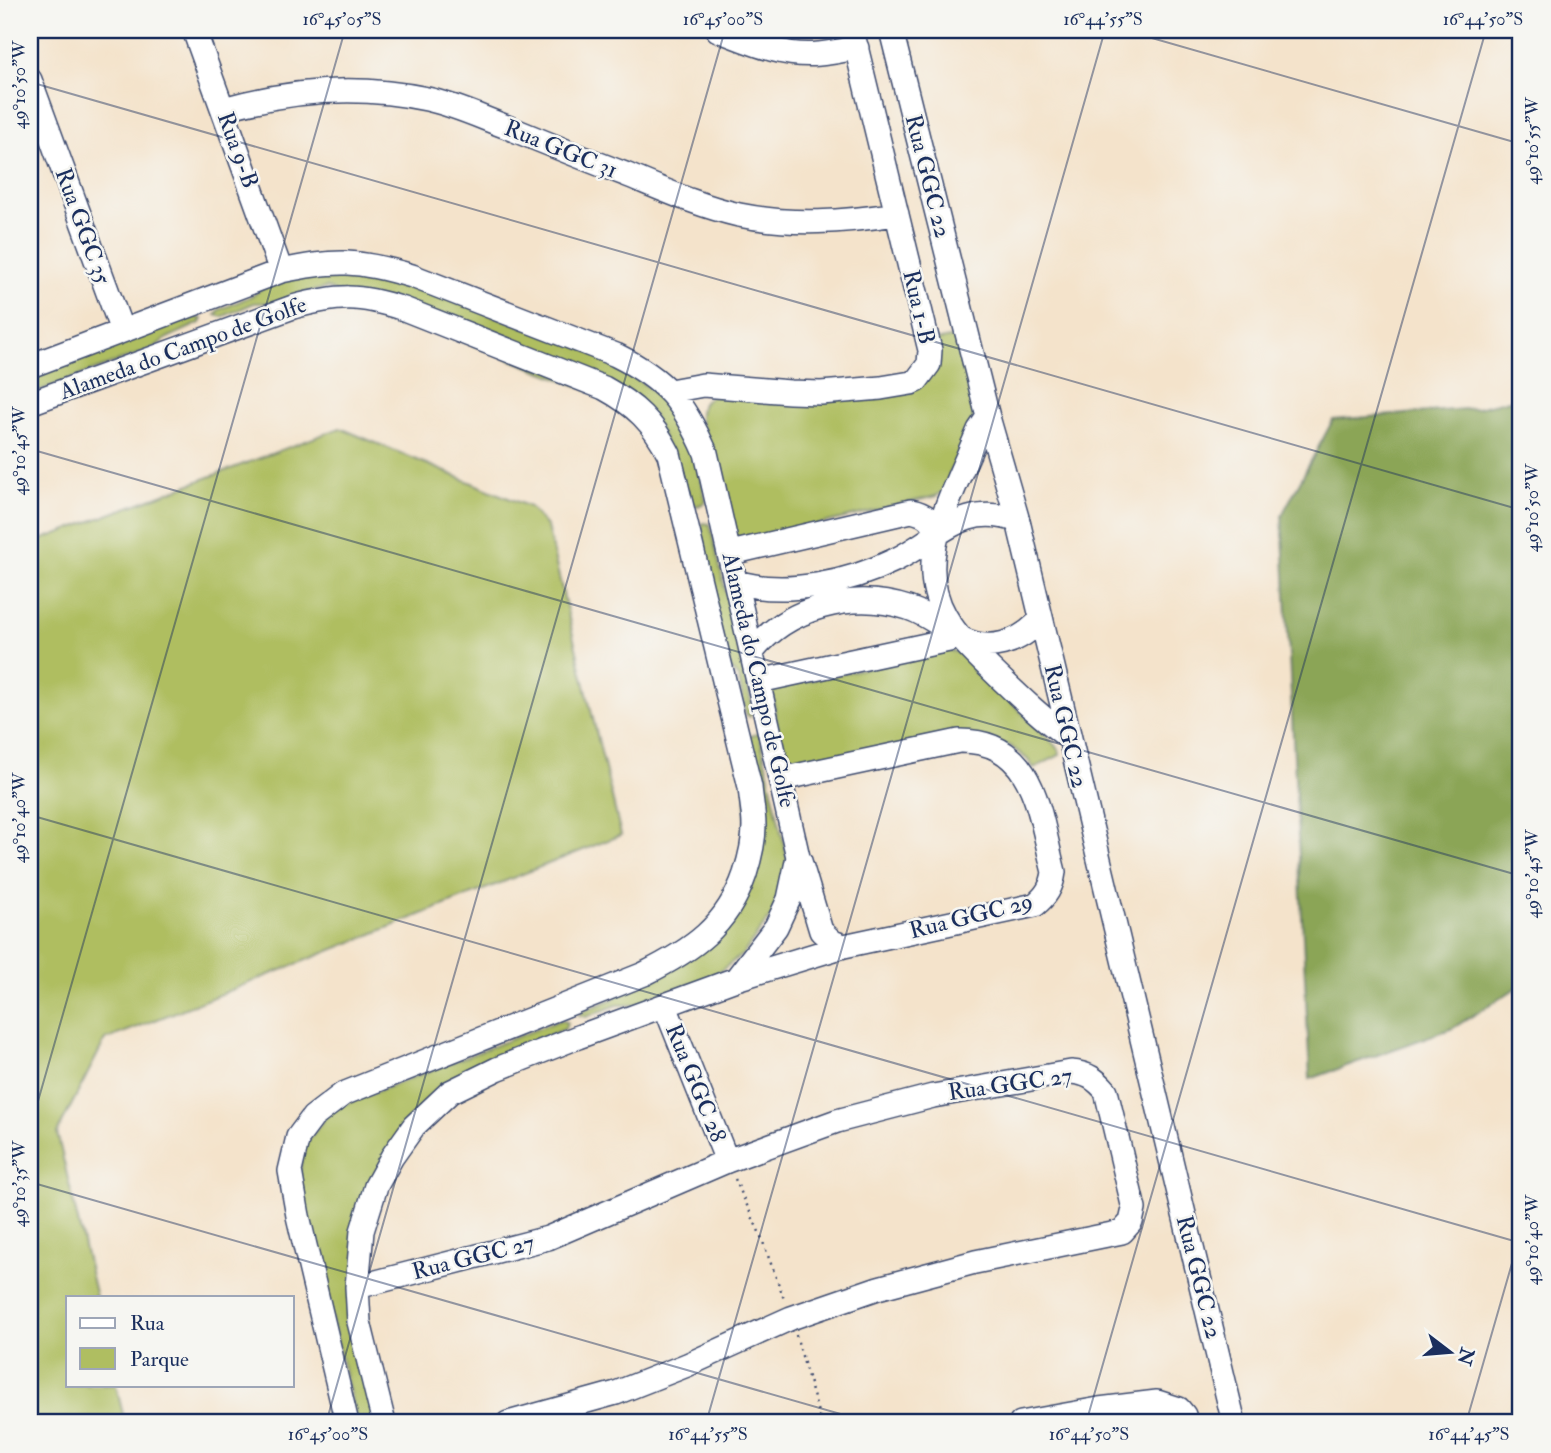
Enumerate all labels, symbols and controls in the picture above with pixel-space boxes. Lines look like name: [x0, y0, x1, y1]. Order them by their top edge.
text: 16°45'05"S: [302, 8, 382, 31]
text: 16°45'00"S: [683, 8, 763, 31]
text: 16°44'55"S: [1063, 8, 1143, 31]
text: 16°44'50"S: [1443, 8, 1523, 31]
text: 49°10'50"W: [8, 40, 31, 129]
text: 49°10'55"W: [1521, 97, 1544, 185]
street label: Rua 9-B: [211, 108, 265, 192]
street label: Rua GGC 22: [899, 111, 957, 241]
street label: Rua GGC 31: [500, 113, 622, 185]
street label: Rua GGC 35: [49, 164, 117, 288]
street label: Rua 1-B: [896, 267, 942, 347]
street label: Alameda do Campo de Golfe: [55, 290, 311, 407]
text: 49°10'45"W: [8, 406, 31, 496]
text: 49°10'50"W: [1521, 463, 1544, 552]
street label: Alameda do Campo de Golfe: [714, 549, 803, 811]
street label: Rua GGC 22: [1038, 661, 1094, 791]
text: 49°10'40"W: [8, 772, 31, 863]
text: 49°10'45"W: [1521, 829, 1544, 919]
street label: Rua GGC 29: [906, 887, 1036, 945]
street label: Rua GGC 28: [659, 1020, 733, 1147]
street label: Rua GGC 27: [946, 1061, 1074, 1107]
text: 49°10'35"W: [8, 1140, 31, 1227]
text: 49°10'40"W: [1521, 1194, 1544, 1285]
street label: Rua GGC 22: [1170, 1212, 1228, 1342]
street label: Rua GGC 27: [409, 1228, 538, 1286]
legend: [66, 1296, 294, 1386]
text: Rua: [130, 1310, 165, 1337]
north arrow: [1414, 1316, 1484, 1386]
text: N: [1451, 1344, 1480, 1369]
text: Parque: [130, 1346, 189, 1373]
text: 16°45'00"S: [288, 1423, 368, 1446]
text: 16°44'55"S: [668, 1423, 748, 1446]
text: 16°44'50"S: [1049, 1423, 1129, 1446]
text: 16°44'45"S: [1428, 1423, 1510, 1446]

